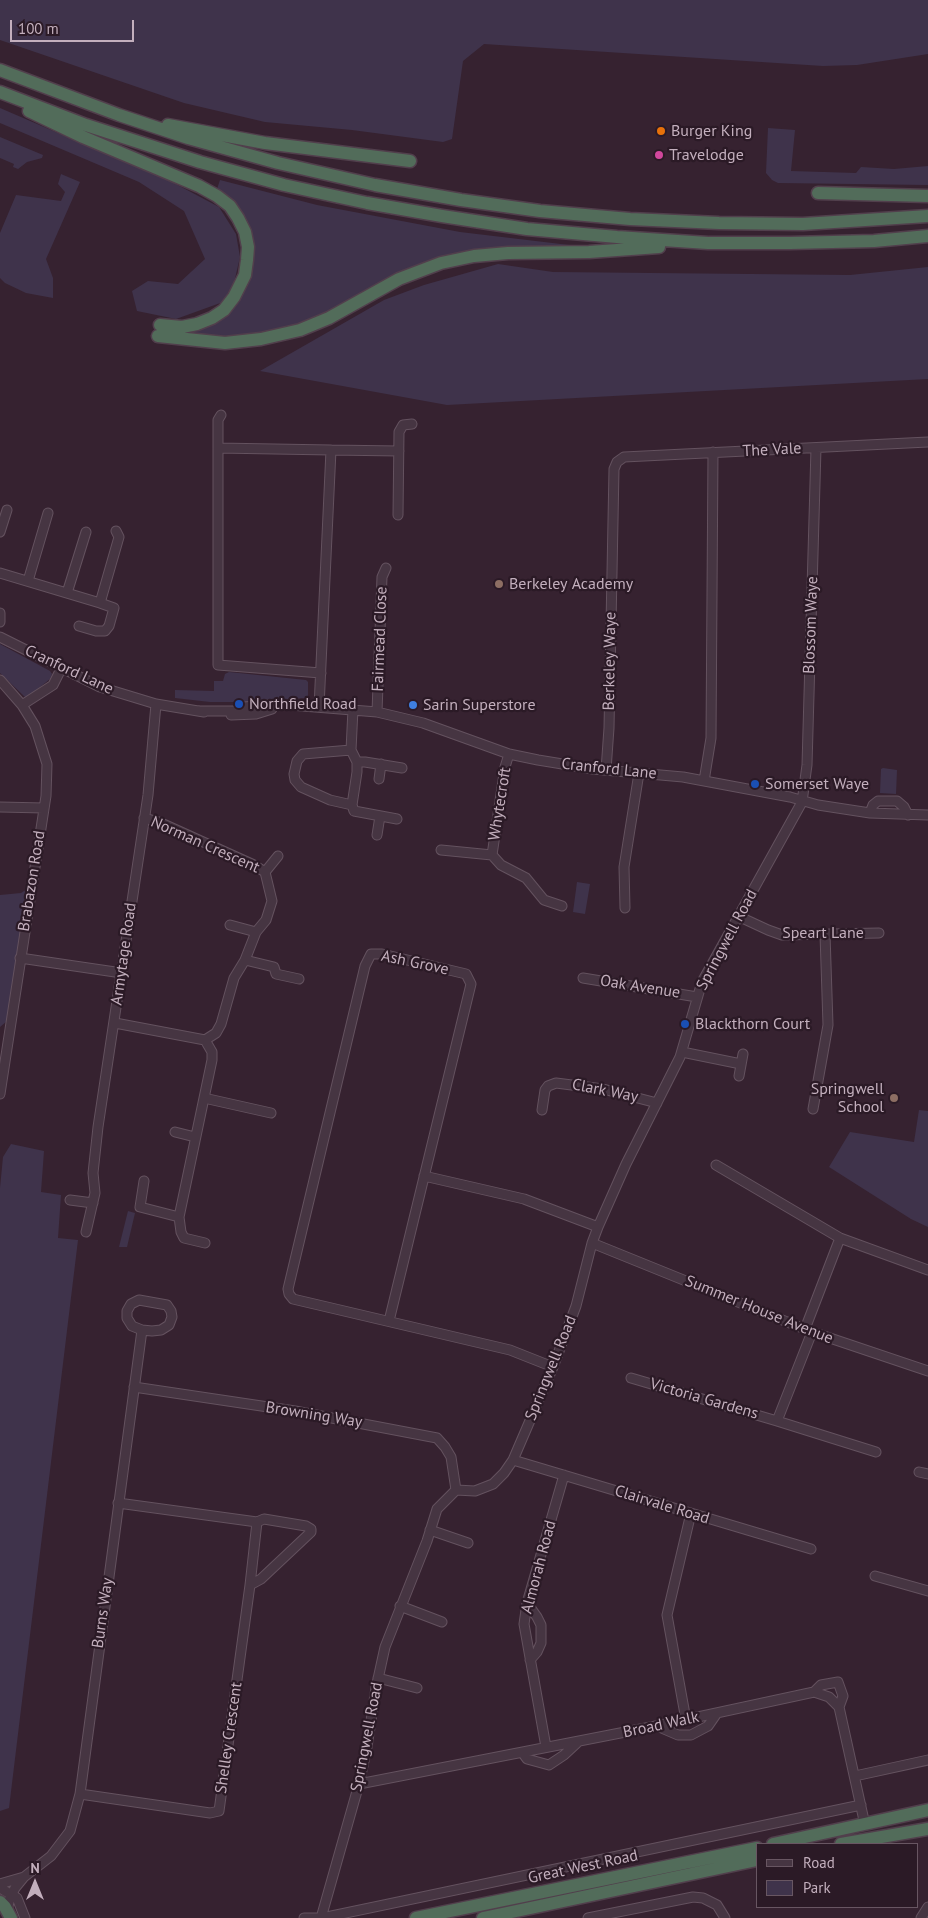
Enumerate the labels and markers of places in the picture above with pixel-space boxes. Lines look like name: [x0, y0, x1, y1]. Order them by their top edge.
place label: Burger King: [671, 121, 752, 141]
marker: Burger King: [655, 125, 667, 137]
place label: Travelodge: [669, 145, 744, 165]
marker: Travelodge: [653, 149, 665, 161]
place label: Berkeley Academy: [509, 574, 633, 594]
marker: Berkeley Academy: [493, 578, 505, 590]
place label: Northfield Road: [249, 694, 357, 714]
place label: Sarin Superstore: [423, 695, 536, 715]
marker: Northfield Road: [233, 698, 245, 710]
marker: Sarin Superstore: [407, 699, 419, 711]
place label: Somerset Waye: [765, 774, 869, 794]
marker: Somerset Waye: [749, 778, 761, 790]
place label: Blackthorn Court: [695, 1014, 810, 1034]
marker: Blackthorn Court: [679, 1018, 691, 1030]
place label: Springwell School: [811, 1079, 884, 1117]
marker: Springwell School: [888, 1092, 900, 1104]

